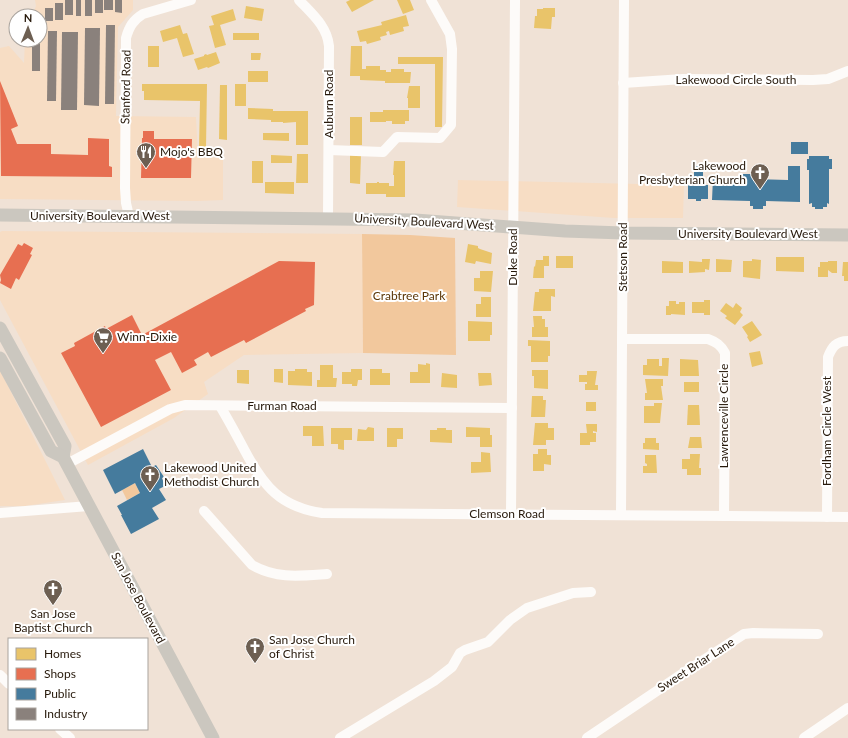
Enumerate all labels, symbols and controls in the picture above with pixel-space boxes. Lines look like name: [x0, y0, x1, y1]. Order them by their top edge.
north arrow: [8, 8, 48, 48]
text: N: [24, 11, 33, 24]
street label: Stanford Road: [117, 50, 134, 124]
street label: Auburn Road: [321, 70, 336, 138]
street label: Lakewood Circle South: [676, 72, 796, 87]
restaurant icon: Mojo's BBQ: [135, 141, 157, 169]
place label: Mojo's BBQ: [160, 144, 223, 159]
place label: Lakewood Presbyterian Church: [639, 158, 746, 187]
church icon: Lakewood Presbyterian Church: [749, 162, 771, 190]
street label: University Boulevard West: [30, 208, 171, 223]
street label: University Boulevard West: [354, 210, 495, 233]
street label: Stetson Road: [615, 222, 630, 292]
street label: University Boulevard West: [678, 226, 819, 241]
street label: Duke Road: [505, 228, 520, 286]
park label: Crabtree Park: [373, 288, 446, 303]
supermarket icon: Winn-Dixie: [92, 326, 114, 354]
place label: Winn-Dixie: [117, 329, 177, 344]
street label: Lawrenceville Circle: [716, 364, 731, 468]
street label: Fordham Circle West: [819, 375, 834, 486]
street label: Furman Road: [247, 398, 317, 413]
place label: Lakewood United Methodist Church: [164, 460, 259, 489]
church icon: Lakewood United Methodist Church: [139, 464, 161, 492]
street label: Clemson Road: [469, 506, 545, 521]
street label: San Jose Boulevard: [108, 550, 169, 646]
church icon: San Jose Baptist Church: [42, 578, 64, 606]
place label: San Jose Baptist Church: [14, 606, 92, 635]
place label: San Jose Church of Christ: [269, 632, 355, 661]
street label: Sweet Briar Lane: [654, 634, 737, 695]
church icon: San Jose Church of Christ: [244, 636, 266, 664]
legend: [8, 638, 148, 730]
text: Homes: [44, 646, 81, 661]
text: Shops: [44, 666, 76, 681]
text: Public: [44, 686, 76, 701]
text: Industry: [44, 706, 88, 721]

